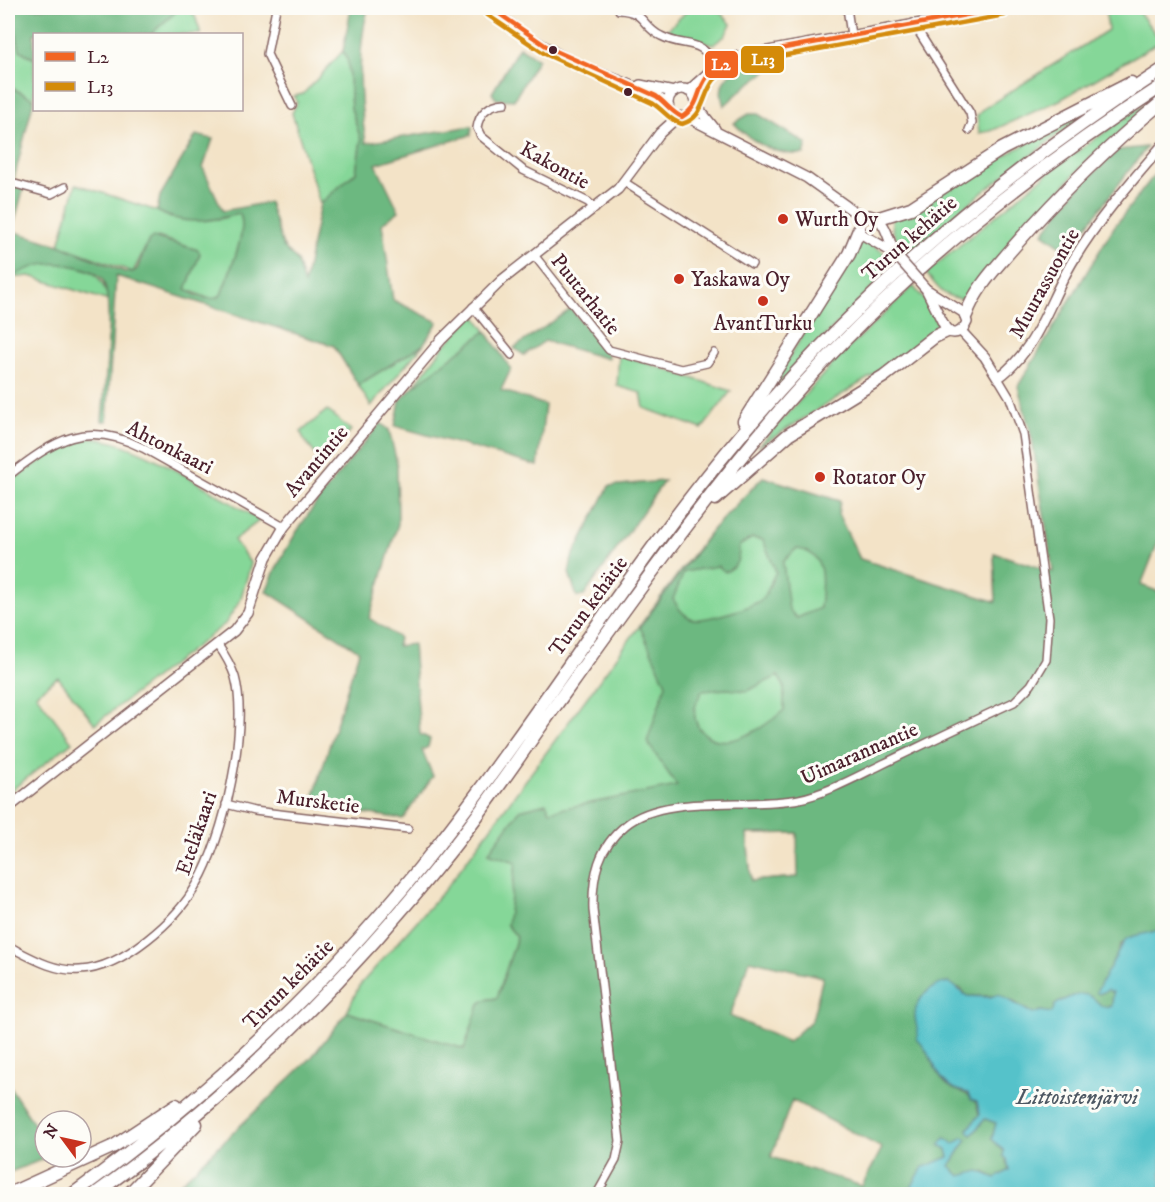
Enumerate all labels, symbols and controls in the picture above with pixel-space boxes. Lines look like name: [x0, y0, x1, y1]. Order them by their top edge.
legend: [33, 33, 243, 111]
unlabelled marker: [547, 44, 559, 56]
line badge: L13: [740, 45, 785, 74]
text: L2: [87, 47, 109, 69]
line badge: L2: [704, 50, 739, 79]
text: L13: [751, 50, 775, 70]
text: L2: [711, 55, 732, 75]
text: L13: [87, 77, 113, 99]
unlabelled marker: [622, 86, 634, 98]
street label: Kakontie: [515, 136, 594, 196]
street label: Turun kehätie: [857, 190, 963, 287]
place label: Wurth Oy: [794, 207, 879, 233]
marker: Wurth Oy: [776, 212, 790, 226]
street label: Muurassuontie: [1004, 224, 1086, 343]
street label: Puutarhatie: [545, 249, 626, 341]
place label: Yaskawa Oy: [691, 267, 791, 293]
marker: Yaskawa Oy: [672, 272, 686, 286]
marker: AvantTurku: [756, 294, 770, 308]
place label: AvantTurku: [713, 311, 813, 337]
street label: Ahtonkaari: [122, 415, 217, 481]
street label: Avantintie: [279, 420, 355, 503]
place label: Rotator Oy: [832, 465, 927, 491]
marker: Rotator Oy: [813, 470, 827, 484]
street label: Turun kehätie: [544, 551, 634, 662]
street label: Uimarannantie: [797, 716, 922, 791]
street label: Mursketie: [275, 784, 361, 820]
street label: Eteläkaari: [170, 788, 223, 879]
street label: Turun kehätie: [238, 934, 340, 1035]
water label: Littoistenjärvi: [1014, 1084, 1139, 1111]
north arrow: [33, 1109, 93, 1169]
text: N: [39, 1120, 63, 1142]

